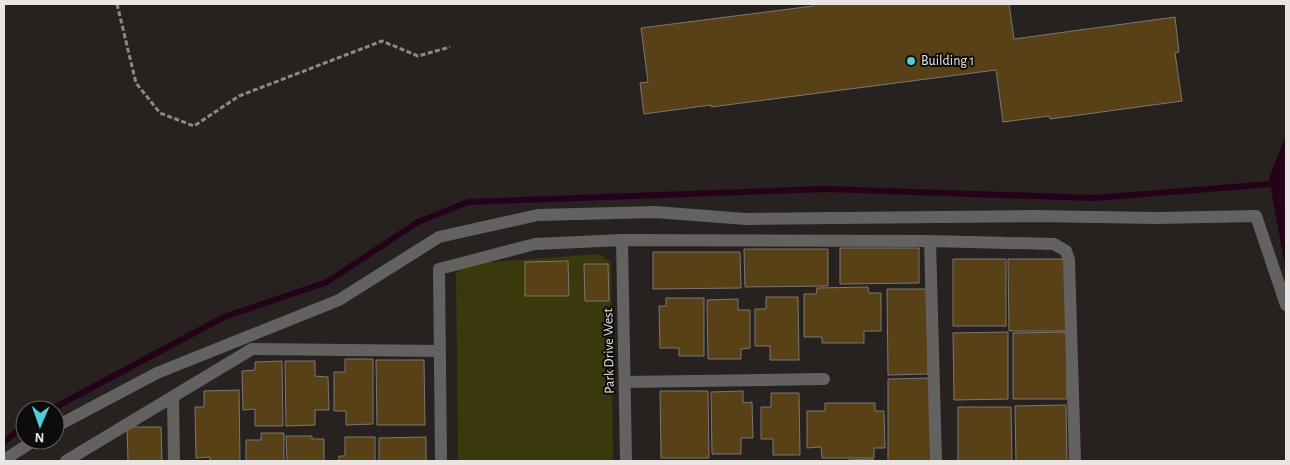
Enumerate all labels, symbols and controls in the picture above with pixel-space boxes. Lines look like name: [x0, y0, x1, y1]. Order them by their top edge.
place label: Building 1: [921, 54, 974, 68]
marker: Building 1: [905, 55, 917, 67]
street label: Park Drive West: [601, 307, 617, 394]
north arrow: [15, 400, 65, 450]
text: N: [34, 430, 45, 444]

